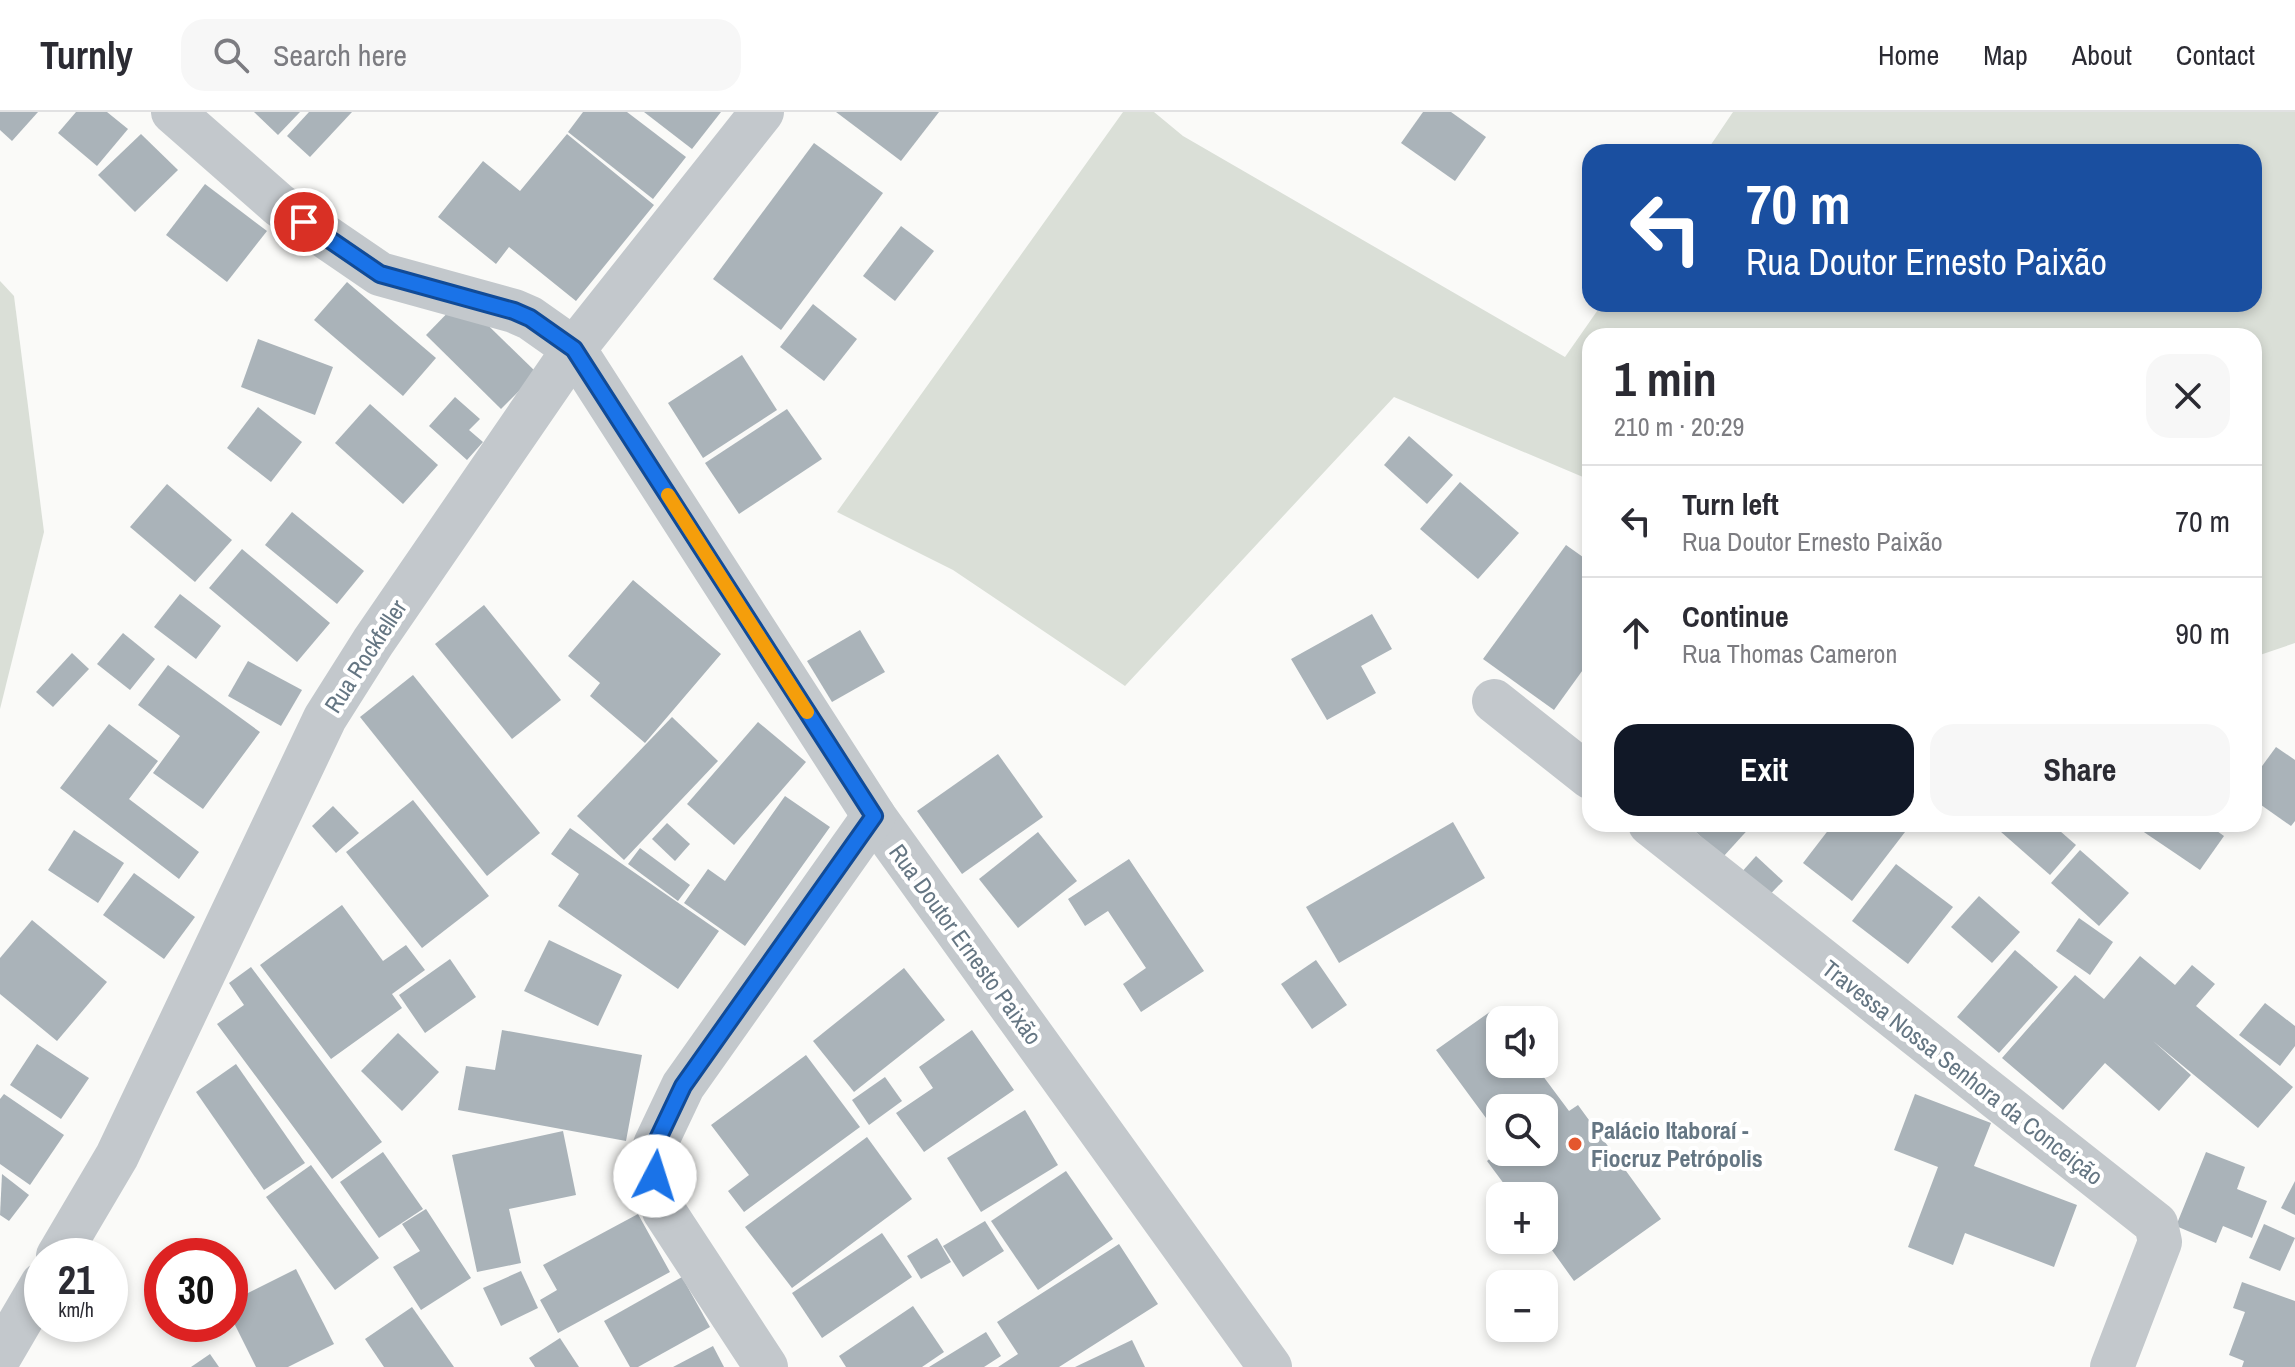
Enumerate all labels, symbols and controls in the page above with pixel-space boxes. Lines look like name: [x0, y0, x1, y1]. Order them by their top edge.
search box: [181, 19, 741, 91]
text: Turnly: [40, 30, 133, 81]
icon: search: [209, 33, 253, 77]
text: Search here: [273, 35, 407, 75]
text: Home: [1878, 36, 1939, 74]
text: Map: [1983, 36, 2028, 74]
text: About: [2072, 36, 2132, 74]
text: Contact: [2176, 36, 2255, 74]
text: 70 m: [1746, 166, 1851, 241]
icon: left: [1614, 176, 1718, 280]
pin: [270, 188, 338, 256]
icon: arrive: [282, 200, 326, 244]
text: Rua Doutor Ernesto Paixão: [1746, 238, 2107, 286]
text: 1 min: [1614, 346, 1717, 411]
button: close: [2146, 354, 2230, 438]
text: 210 m · 20:29: [1614, 409, 1744, 444]
text: Turn left: [1682, 484, 1779, 524]
icon: left: [1614, 499, 1658, 543]
text: 70 m: [2175, 501, 2230, 541]
text: Rua Doutor Ernesto Paixão: [1682, 524, 1943, 559]
street label: Rua Rockfeller: [316, 593, 414, 719]
text: Continue: [1682, 596, 1789, 636]
icon: ahead: [1614, 611, 1658, 655]
text: 90 m: [2175, 613, 2230, 653]
text: Rua Thomas Cameron: [1682, 636, 1897, 671]
button: Exit: [1614, 724, 1914, 816]
button: Share: [1930, 724, 2230, 816]
street label: Rua Doutor Ernesto Paixão: [882, 837, 1050, 1051]
street label: Travessa Nossa Senhora da Conceição: [1816, 952, 2110, 1192]
map controls: [1486, 1006, 1558, 1342]
button: sound: [1486, 1006, 1558, 1078]
button: search: [1486, 1094, 1558, 1166]
place label: Palácio Itaboraí - Fiocruz Petrópolis: [1591, 1114, 1763, 1174]
position arrow: [613, 1134, 697, 1218]
marker: Palácio Itaboraí - Fiocruz Petrópolis: [1566, 1135, 1584, 1153]
button: +: [1486, 1182, 1558, 1254]
speed limit sign: 30: [144, 1238, 248, 1342]
text: 21: [58, 1253, 94, 1306]
button: −: [1486, 1270, 1558, 1342]
text: km/h: [58, 1296, 94, 1323]

